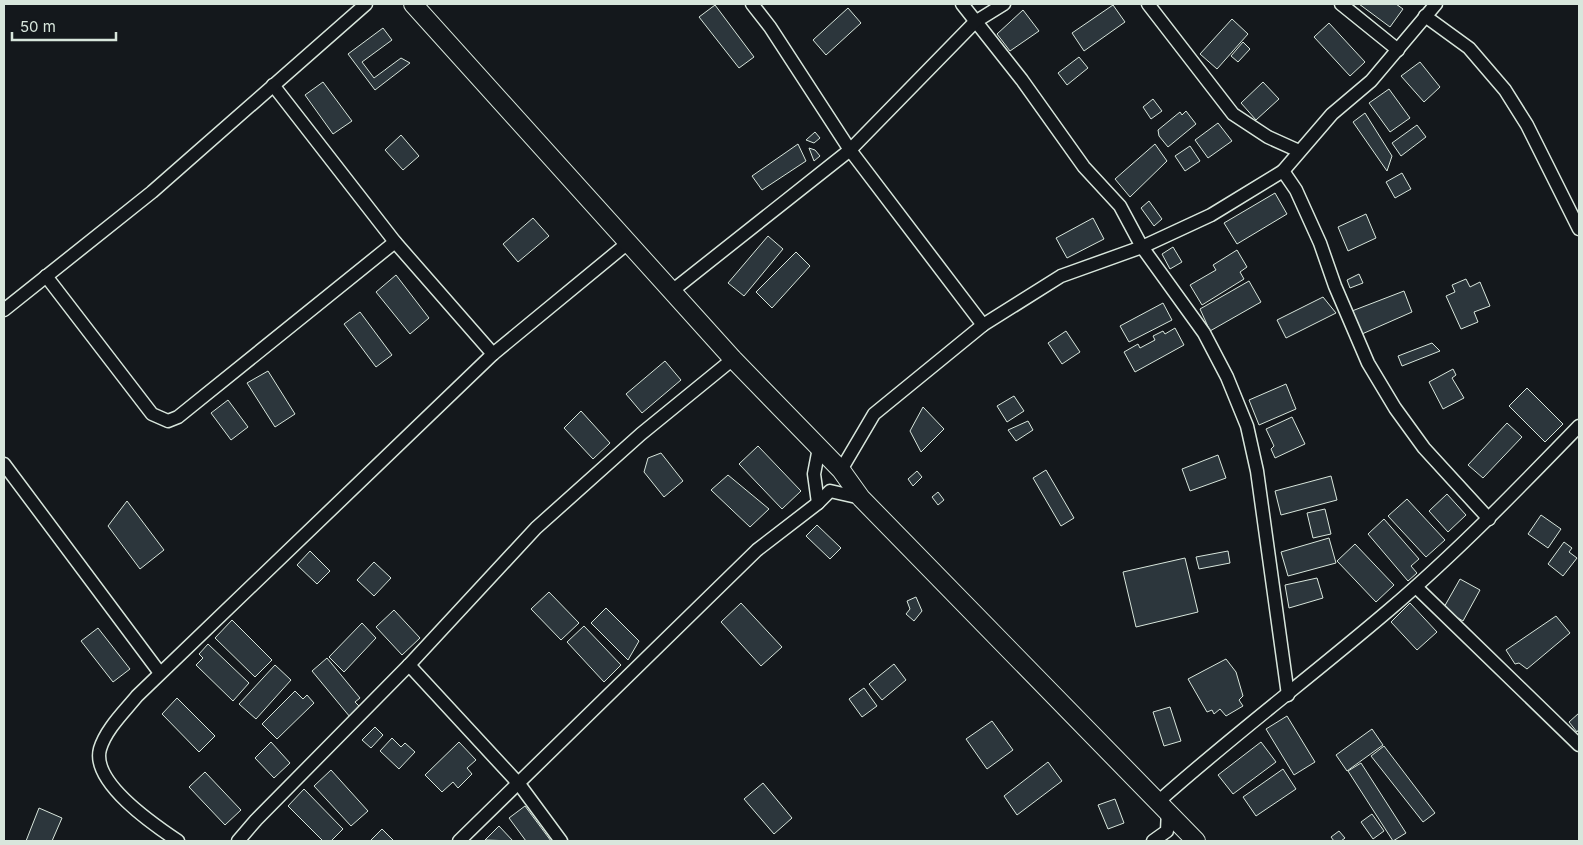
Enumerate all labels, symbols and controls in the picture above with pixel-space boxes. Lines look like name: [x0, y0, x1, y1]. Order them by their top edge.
scale bar: [12, 10, 116, 42]
text: 50 m: [20, 17, 56, 36]

